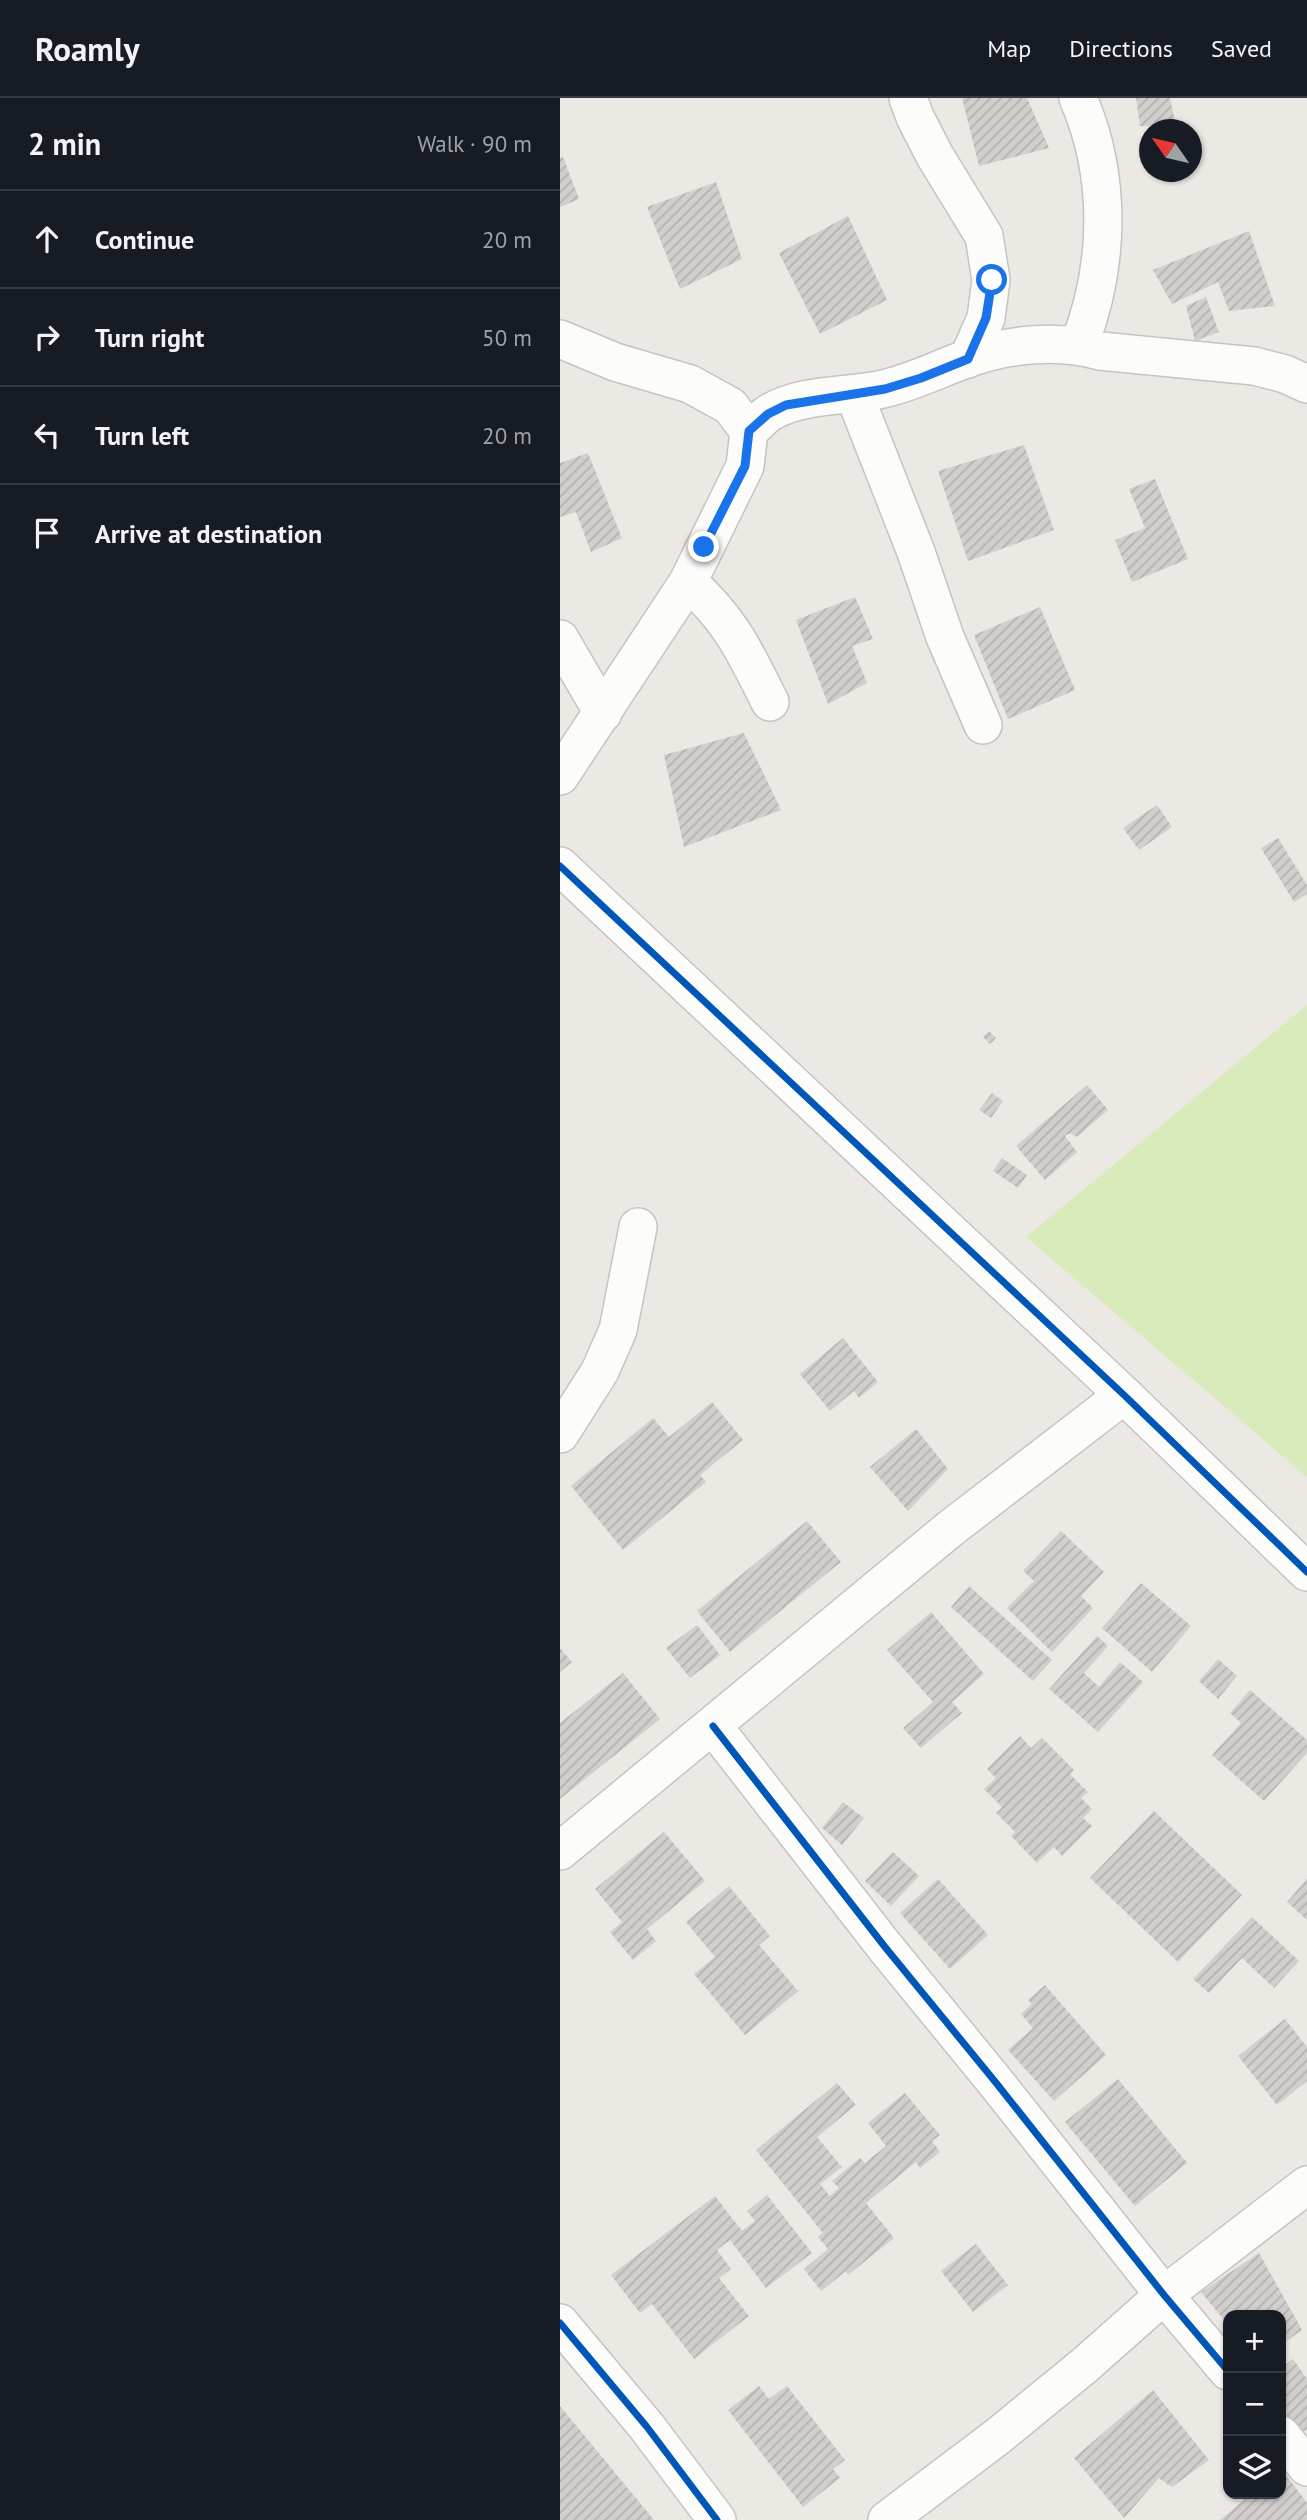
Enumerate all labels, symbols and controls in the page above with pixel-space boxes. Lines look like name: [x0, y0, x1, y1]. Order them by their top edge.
text: Roamly: [35, 27, 139, 70]
text: Map: [987, 33, 1031, 64]
text: Directions: [1069, 33, 1173, 64]
text: Saved: [1211, 33, 1272, 64]
north arrow: [1139, 119, 1202, 182]
text: 2 min: [28, 124, 101, 163]
text: Walk · 90 m: [417, 129, 532, 158]
icon: ahead: [28, 220, 66, 258]
text: Continue: [95, 223, 194, 256]
text: 20 m: [482, 225, 532, 254]
route start: [976, 264, 1007, 295]
icon: right: [28, 318, 66, 356]
text: Turn right: [95, 321, 204, 354]
text: 50 m: [482, 323, 532, 352]
icon: left: [28, 416, 66, 454]
text: Turn left: [95, 419, 189, 452]
text: 20 m: [482, 421, 532, 450]
icon: arrive: [28, 514, 66, 552]
text: Arrive at destination: [95, 517, 322, 550]
route end: [688, 531, 719, 562]
map controls: [1223, 2310, 1286, 2499]
button: +: [1223, 2310, 1286, 2373]
button: −: [1223, 2373, 1286, 2436]
button: layers: [1223, 2436, 1286, 2499]

